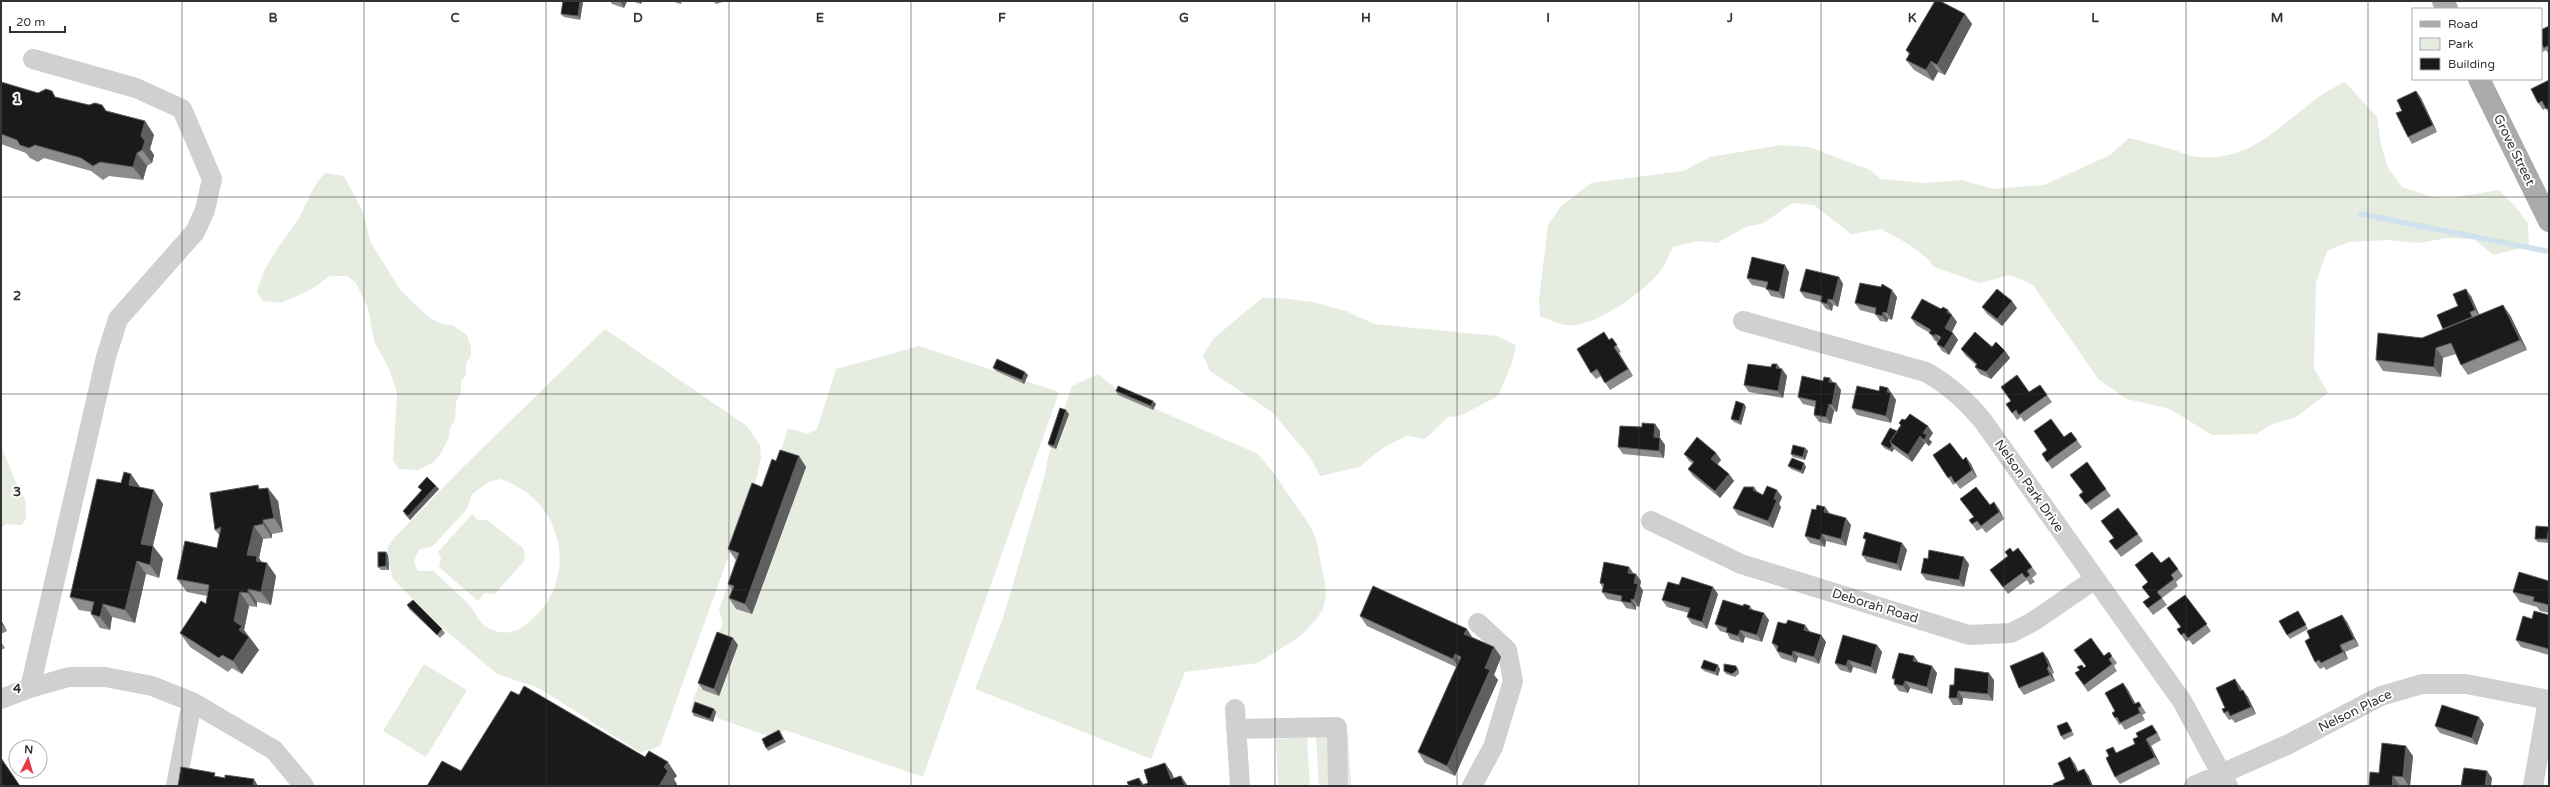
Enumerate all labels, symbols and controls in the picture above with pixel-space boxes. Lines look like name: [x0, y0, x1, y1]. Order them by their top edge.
scale bar: [10, 8, 65, 34]
legend: [2412, 8, 2542, 80]
text: B: [268, 10, 278, 26]
text: C: [450, 10, 460, 26]
text: D: [633, 10, 643, 26]
text: E: [816, 10, 824, 26]
text: F: [998, 10, 1006, 26]
text: G: [1179, 10, 1189, 26]
text: H: [1361, 10, 1371, 26]
text: I: [1546, 10, 1550, 26]
text: J: [1726, 10, 1733, 26]
text: K: [1908, 10, 1917, 26]
text: L: [2091, 10, 2099, 26]
text: M: [2271, 10, 2283, 26]
text: 20 m: [16, 15, 45, 29]
text: Road: [2448, 17, 2478, 31]
text: Park: [2448, 37, 2474, 51]
text: Building: [2448, 57, 2495, 71]
text: 1: [13, 91, 21, 107]
street label: Grove Street: [2490, 112, 2538, 188]
text: 2: [13, 288, 21, 304]
street label: Nelson Park Drive: [1991, 437, 2067, 535]
text: 3: [13, 484, 21, 500]
street label: Deborah Road: [1830, 585, 1920, 627]
text: 4: [13, 681, 22, 697]
street label: Nelson Place: [2316, 686, 2394, 736]
north arrow: [8, 739, 48, 779]
text: N: [24, 743, 34, 756]

